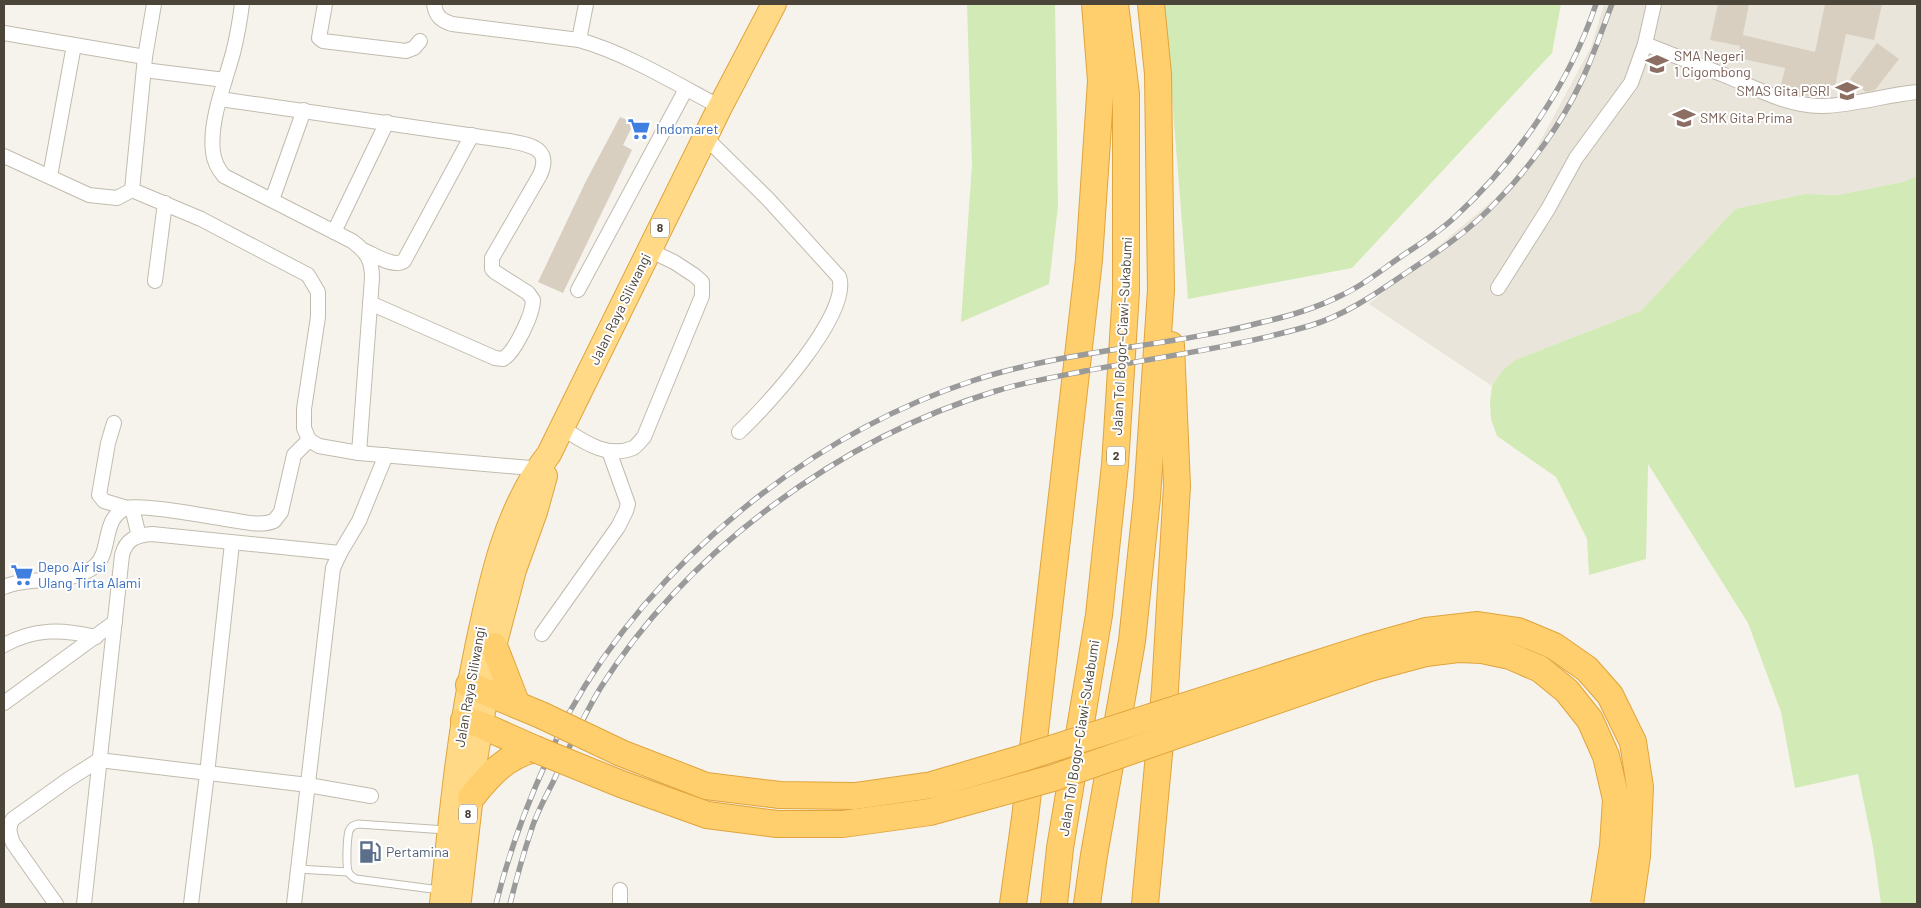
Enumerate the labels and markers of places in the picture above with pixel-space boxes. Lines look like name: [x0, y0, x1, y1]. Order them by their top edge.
place label: SMA Negeri 1 Cigombong: [1674, 47, 1751, 80]
school or university icon: SMA Negeri 1 Cigombong: [1644, 51, 1670, 77]
school or university icon: SMAS Gita PGRI: [1834, 78, 1860, 104]
place label: SMAS Gita PGRI: [1737, 82, 1830, 99]
school or university icon: SMK Gita Prima: [1671, 105, 1697, 131]
place label: SMK Gita Prima: [1700, 109, 1792, 126]
supermarket icon: Indomaret: [626, 116, 652, 142]
place label: Indomaret: [656, 120, 719, 137]
place label: Depo Air Isi Ulang Tirta Alami: [38, 558, 141, 591]
supermarket icon: Depo Air Isi Ulang Tirta Alami: [9, 562, 35, 588]
fuel station icon: Pertamina: [357, 839, 383, 865]
place label: Pertamina: [386, 843, 449, 860]

